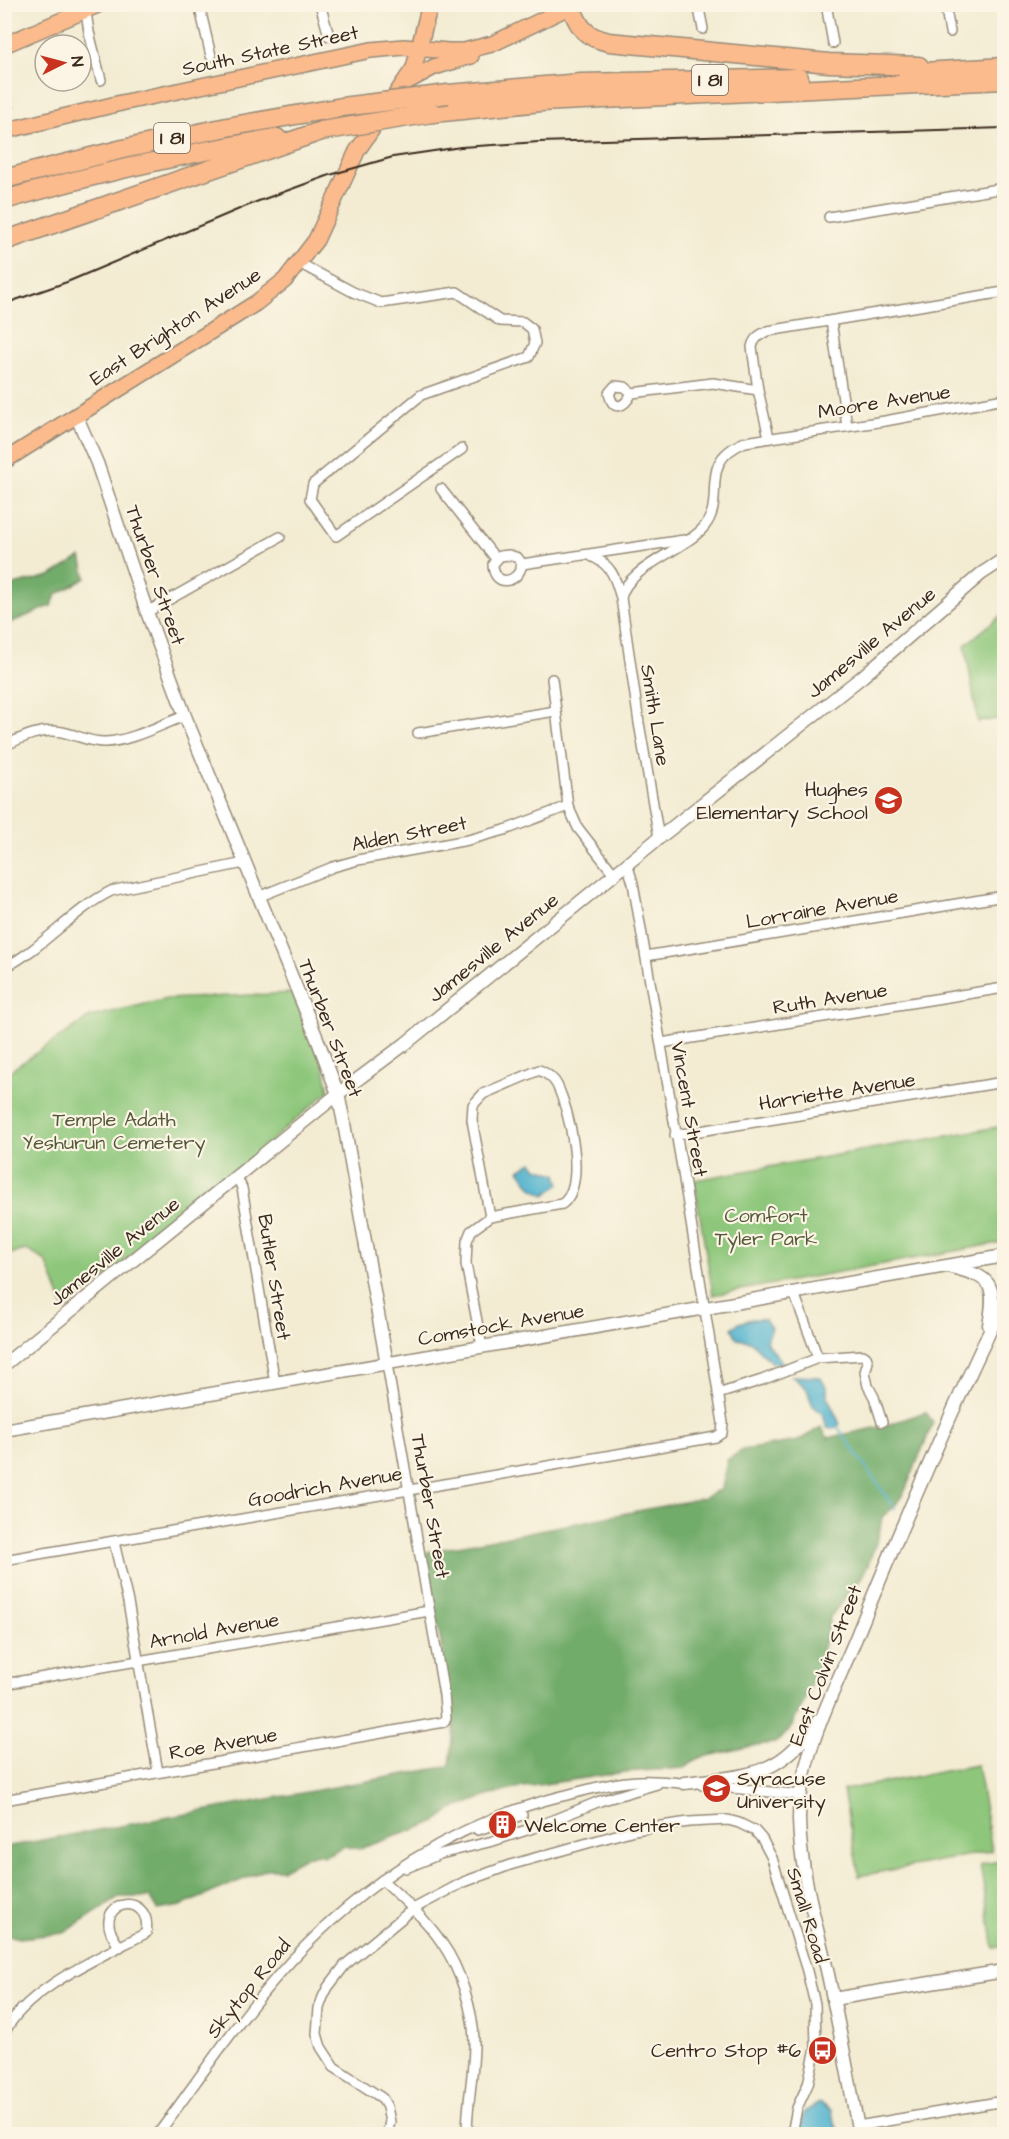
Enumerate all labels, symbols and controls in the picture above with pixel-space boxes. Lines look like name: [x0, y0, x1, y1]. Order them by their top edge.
street label: South State Street: [179, 19, 361, 83]
north arrow: [33, 33, 93, 93]
text: N: [65, 55, 88, 68]
road number: I 81: [692, 65, 728, 95]
road number: I 81: [154, 123, 190, 153]
street label: East Brighton Avenue: [84, 261, 267, 394]
street label: Moore Avenue: [816, 378, 953, 426]
street label: Thurber Street: [118, 502, 192, 649]
street label: Jamesville Avenue: [801, 580, 942, 705]
street label: Smith Lane: [633, 662, 677, 768]
place label: Hughes Elementary School: [696, 776, 868, 828]
school or university icon: Hughes Elementary School: [873, 784, 905, 816]
street label: Alden Street: [349, 809, 469, 859]
street label: Lorraine Avenue: [744, 882, 901, 936]
street label: Jamesville Avenue: [422, 886, 565, 1009]
street label: Thurber Street: [291, 955, 369, 1102]
street label: Ruth Avenue: [771, 976, 890, 1022]
street label: Vincent Street: [663, 1039, 715, 1179]
street label: Harriette Avenue: [757, 1066, 918, 1118]
park label: Temple Adath Yeshurun Cemetery: [22, 1106, 206, 1158]
street label: Jamesville Avenue: [43, 1190, 186, 1313]
park label: Comfort Tyler Park: [715, 1202, 817, 1254]
street label: Butler Street: [250, 1212, 298, 1342]
street label: Comstock Avenue: [416, 1297, 587, 1353]
street label: Thurber Street: [404, 1432, 457, 1581]
street label: Goodrich Avenue: [246, 1460, 405, 1514]
street label: East Colvin Street: [782, 1581, 869, 1750]
street label: Arnold Avenue: [147, 1606, 282, 1656]
street label: Roe Avenue: [167, 1721, 280, 1767]
place label: Syracuse University: [737, 1765, 826, 1817]
school or university icon: Syracuse University: [700, 1773, 732, 1805]
building icon: Welcome Center: [487, 1809, 519, 1841]
place label: Welcome Center: [524, 1812, 680, 1840]
street label: Small Road: [779, 1864, 835, 1967]
street label: Skytop Road: [200, 1933, 298, 2045]
bus stop icon: Centro Stop #6: [806, 2034, 838, 2066]
place label: Centro Stop #6: [651, 2037, 801, 2065]

